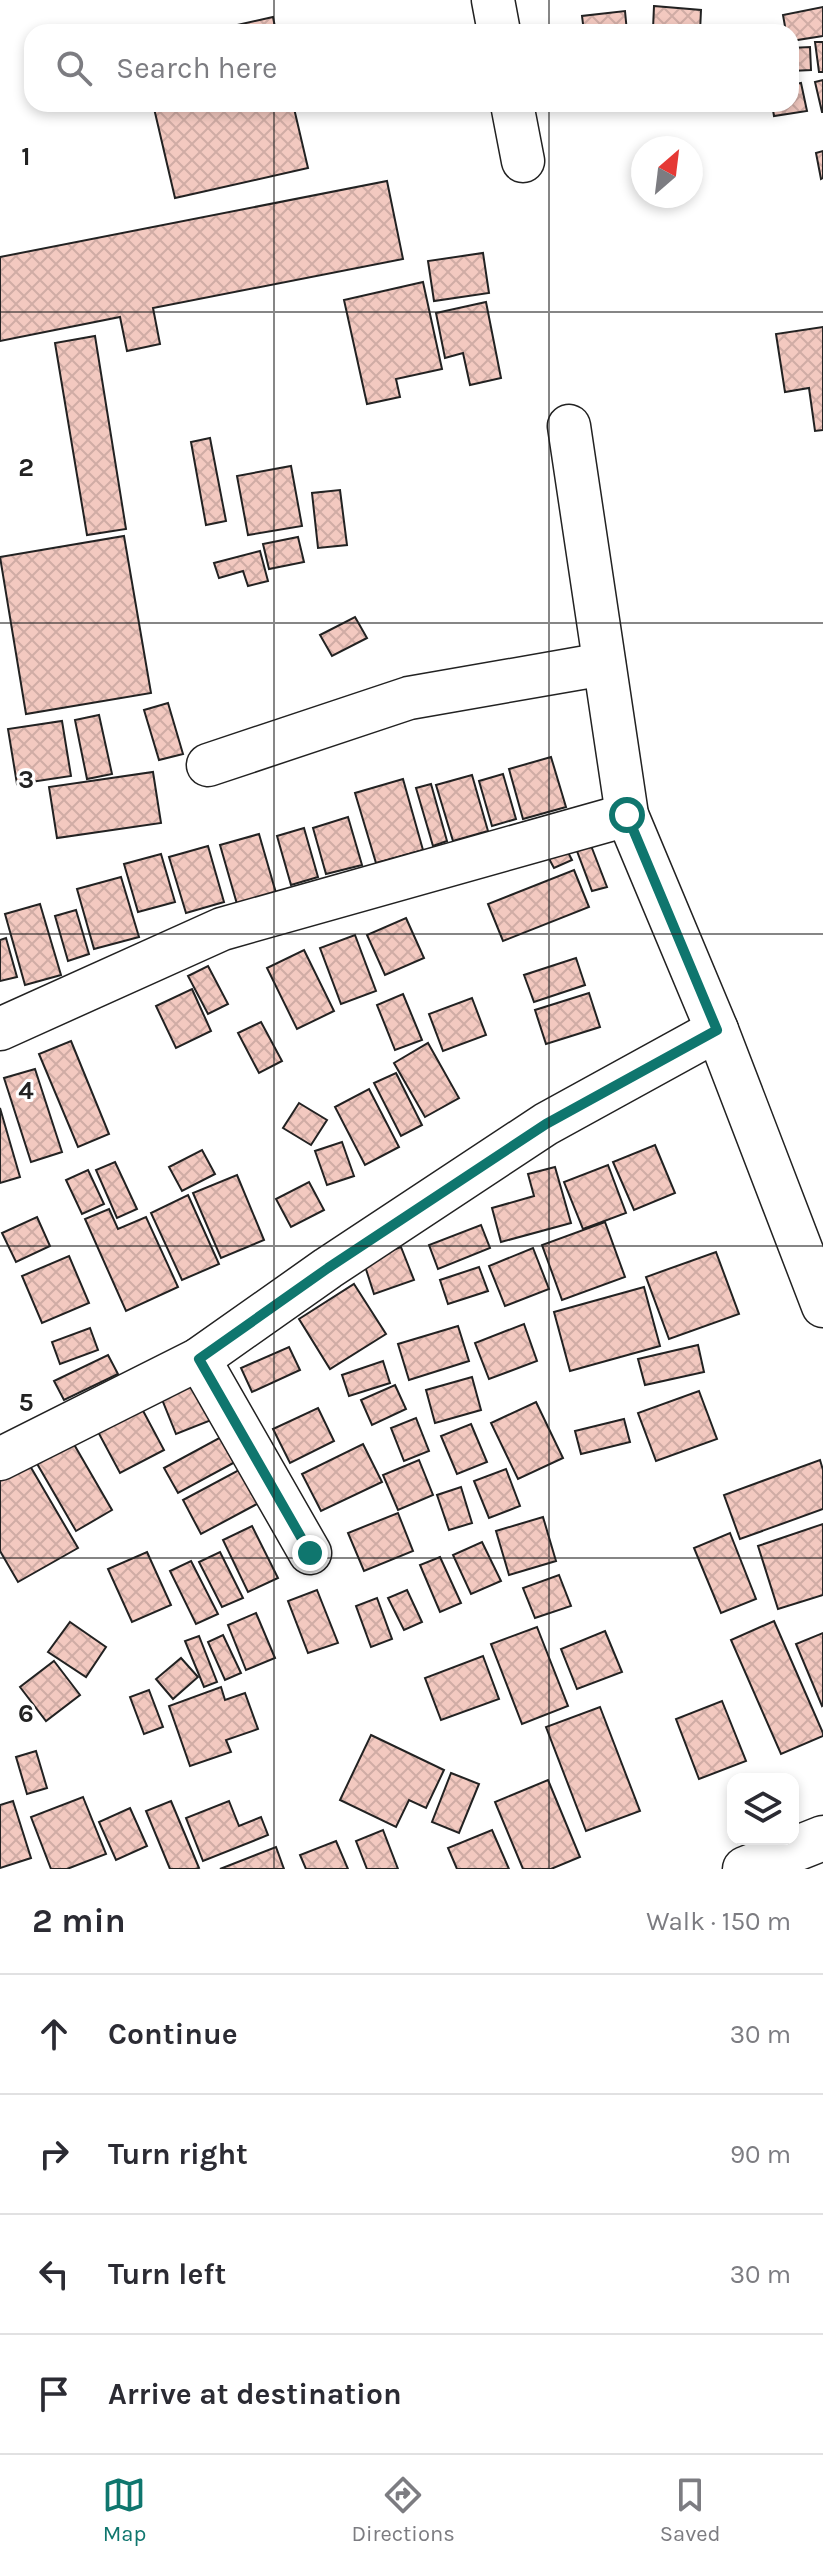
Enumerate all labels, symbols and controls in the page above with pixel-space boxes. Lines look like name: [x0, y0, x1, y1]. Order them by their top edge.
search box: [24, 24, 799, 112]
icon: search: [52, 46, 96, 90]
text: Search here: [116, 50, 277, 86]
north arrow: [631, 136, 703, 208]
text: 1: [21, 141, 31, 172]
text: 2: [18, 452, 34, 483]
text: 3: [18, 764, 34, 795]
route start: [609, 797, 645, 833]
text: 4: [18, 1075, 34, 1106]
text: 5: [18, 1387, 34, 1418]
route end: [292, 1535, 328, 1571]
text: 6: [18, 1698, 34, 1729]
map controls: [727, 1773, 799, 1845]
button: layers: [727, 1773, 799, 1845]
text: 2 min: [32, 1901, 126, 1941]
text: Walk · 150 m: [646, 1906, 791, 1937]
icon: ahead: [32, 2012, 76, 2056]
text: Continue: [108, 2016, 238, 2052]
text: 30 m: [730, 2019, 791, 2050]
icon: right: [32, 2132, 76, 2176]
text: Turn right: [108, 2136, 248, 2172]
text: 90 m: [730, 2139, 791, 2170]
icon: left: [32, 2252, 76, 2296]
text: Turn left: [108, 2256, 226, 2292]
text: 30 m: [730, 2259, 791, 2290]
icon: arrive: [32, 2372, 76, 2416]
text: Arrive at destination: [108, 2376, 402, 2412]
tab: Map: [102, 2473, 146, 2547]
tab: Directions: [351, 2473, 455, 2547]
tab: Saved: [660, 2473, 721, 2547]

